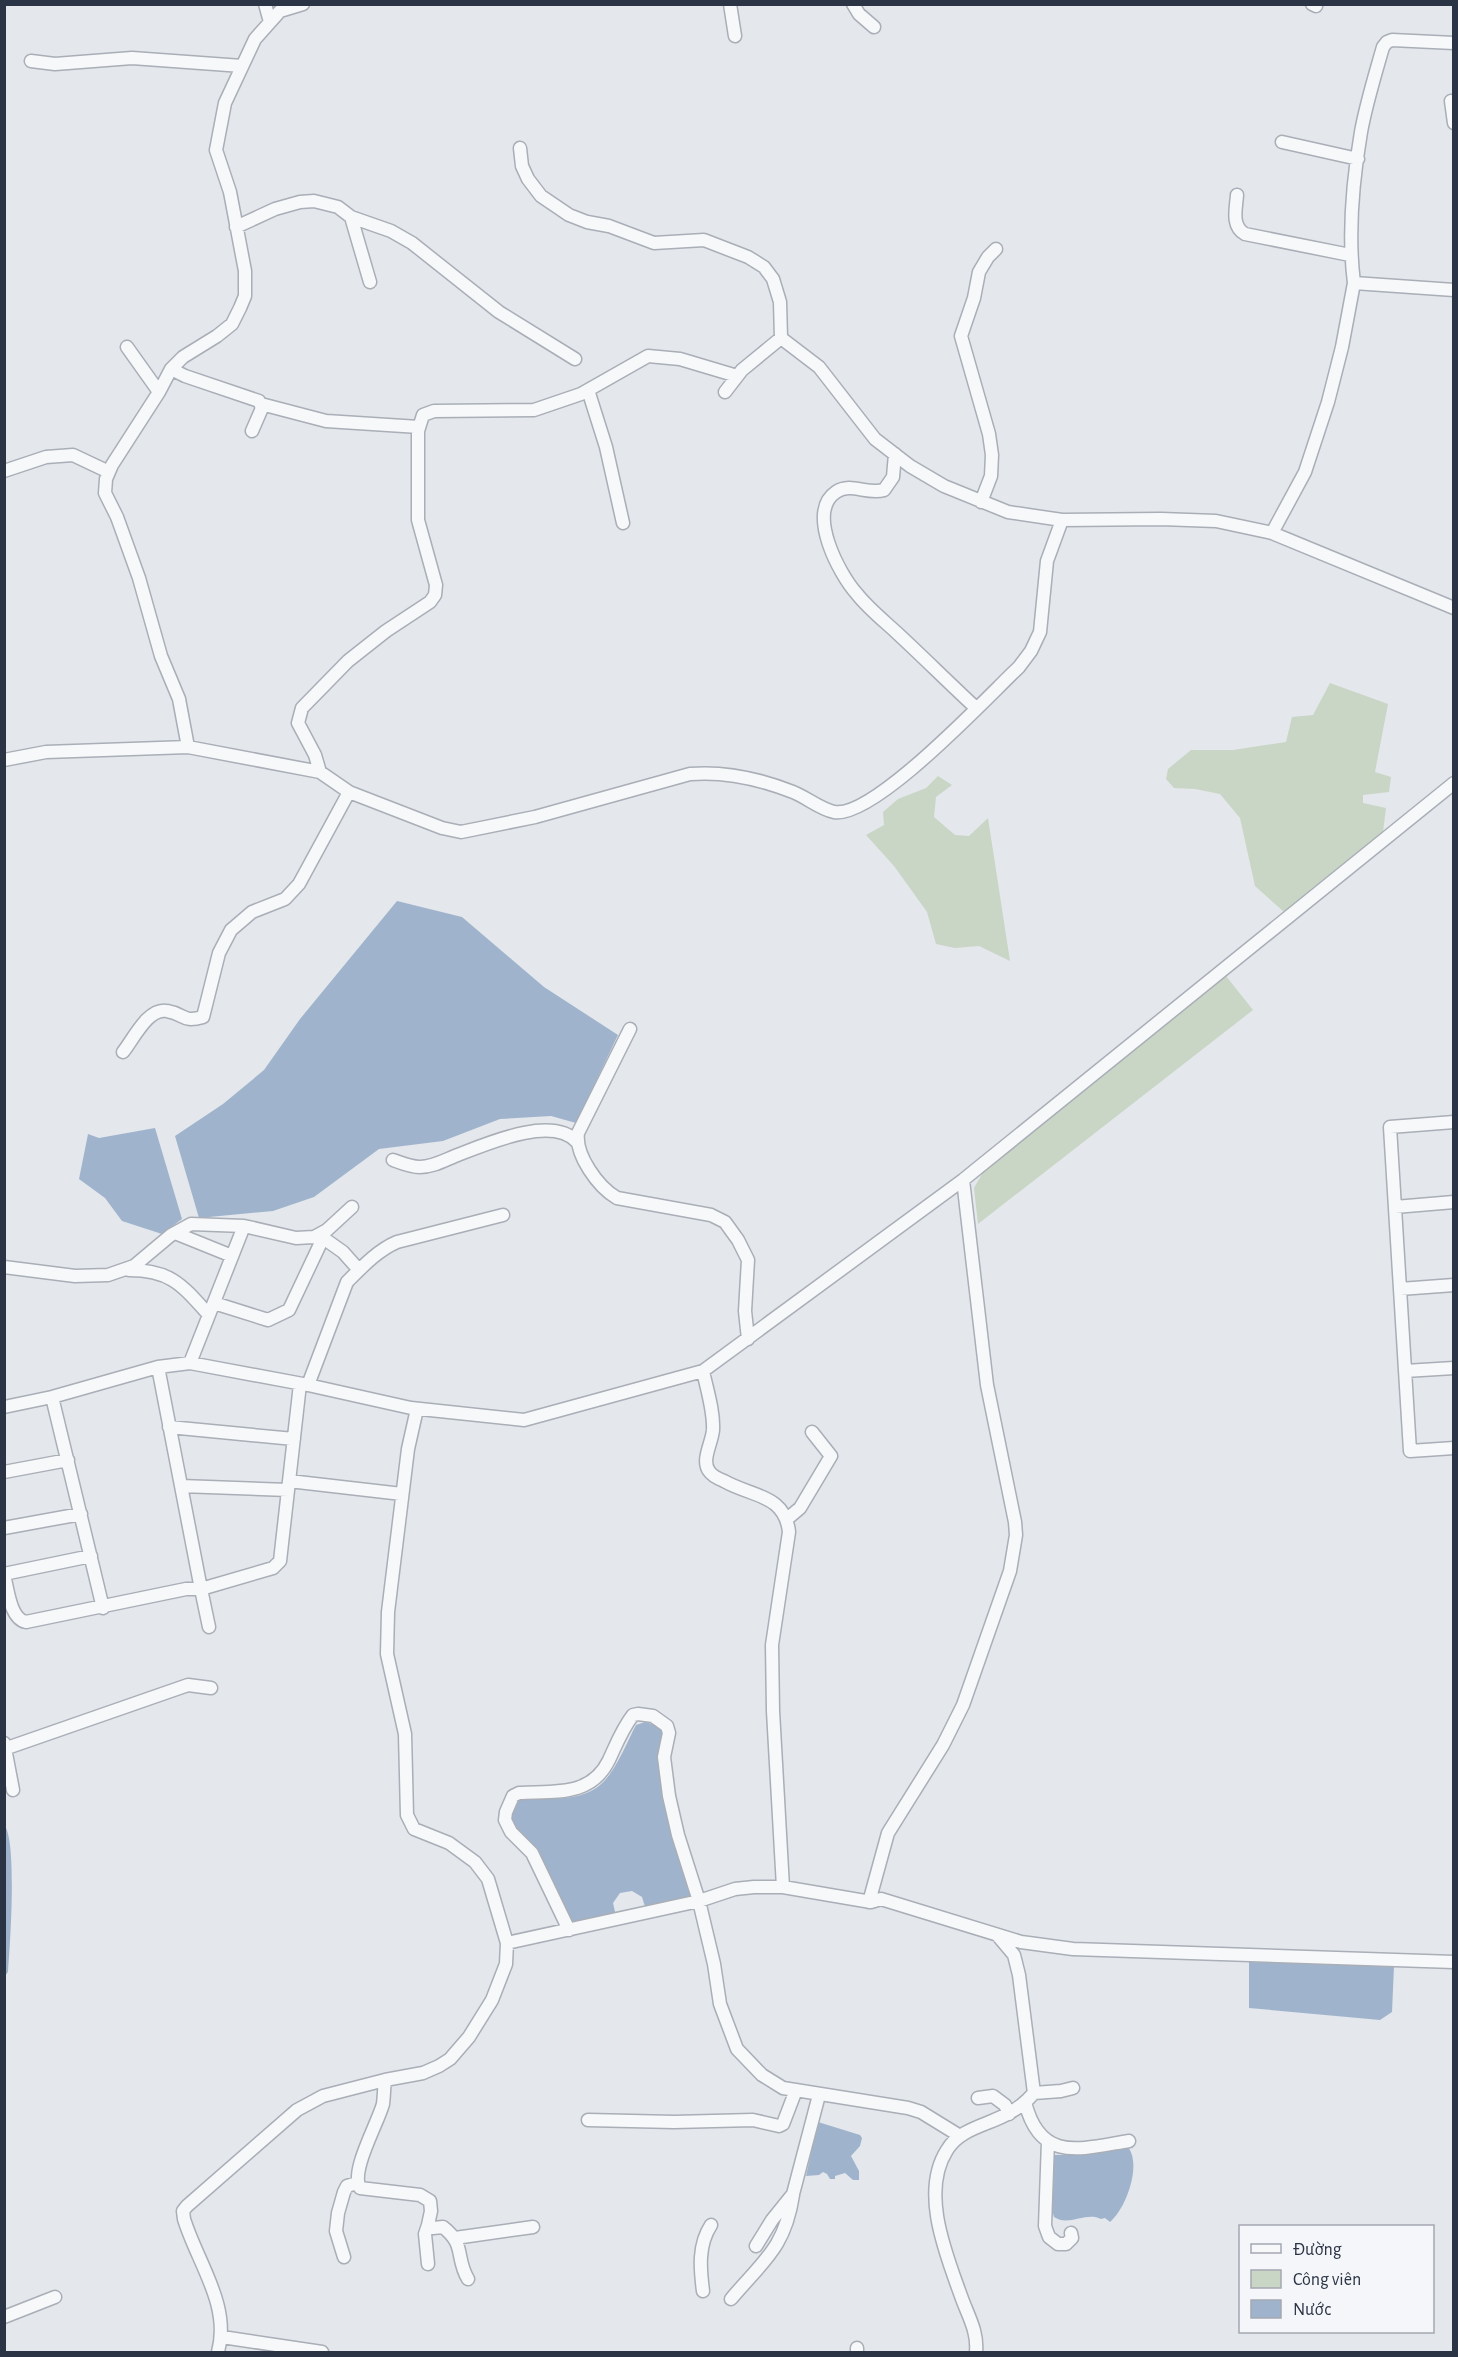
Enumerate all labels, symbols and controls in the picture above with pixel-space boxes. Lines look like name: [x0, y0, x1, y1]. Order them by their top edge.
legend: [1239, 2225, 1434, 2333]
text: Đường: [1293, 2241, 1342, 2259]
text: Công viên: [1293, 2271, 1361, 2289]
text: Nước: [1293, 2301, 1331, 2319]

